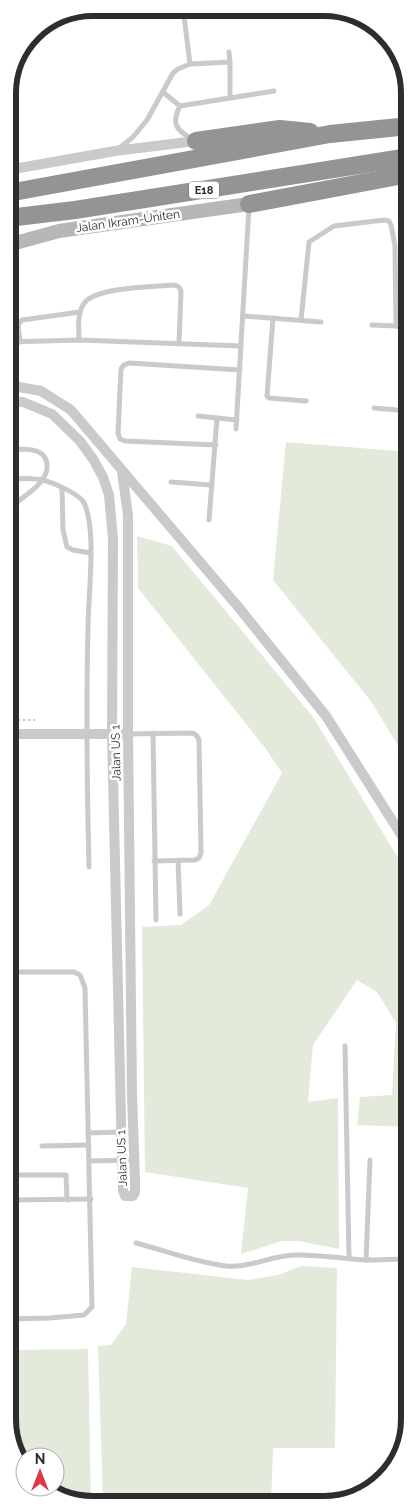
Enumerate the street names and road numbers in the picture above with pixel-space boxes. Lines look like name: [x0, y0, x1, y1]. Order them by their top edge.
road number: E18: [189, 182, 219, 198]
street label: Jalan Ikram-Uniten: [75, 207, 181, 235]
street label: Jalan US 1: [109, 725, 123, 781]
street label: Jalan US 1: [114, 1129, 130, 1187]

